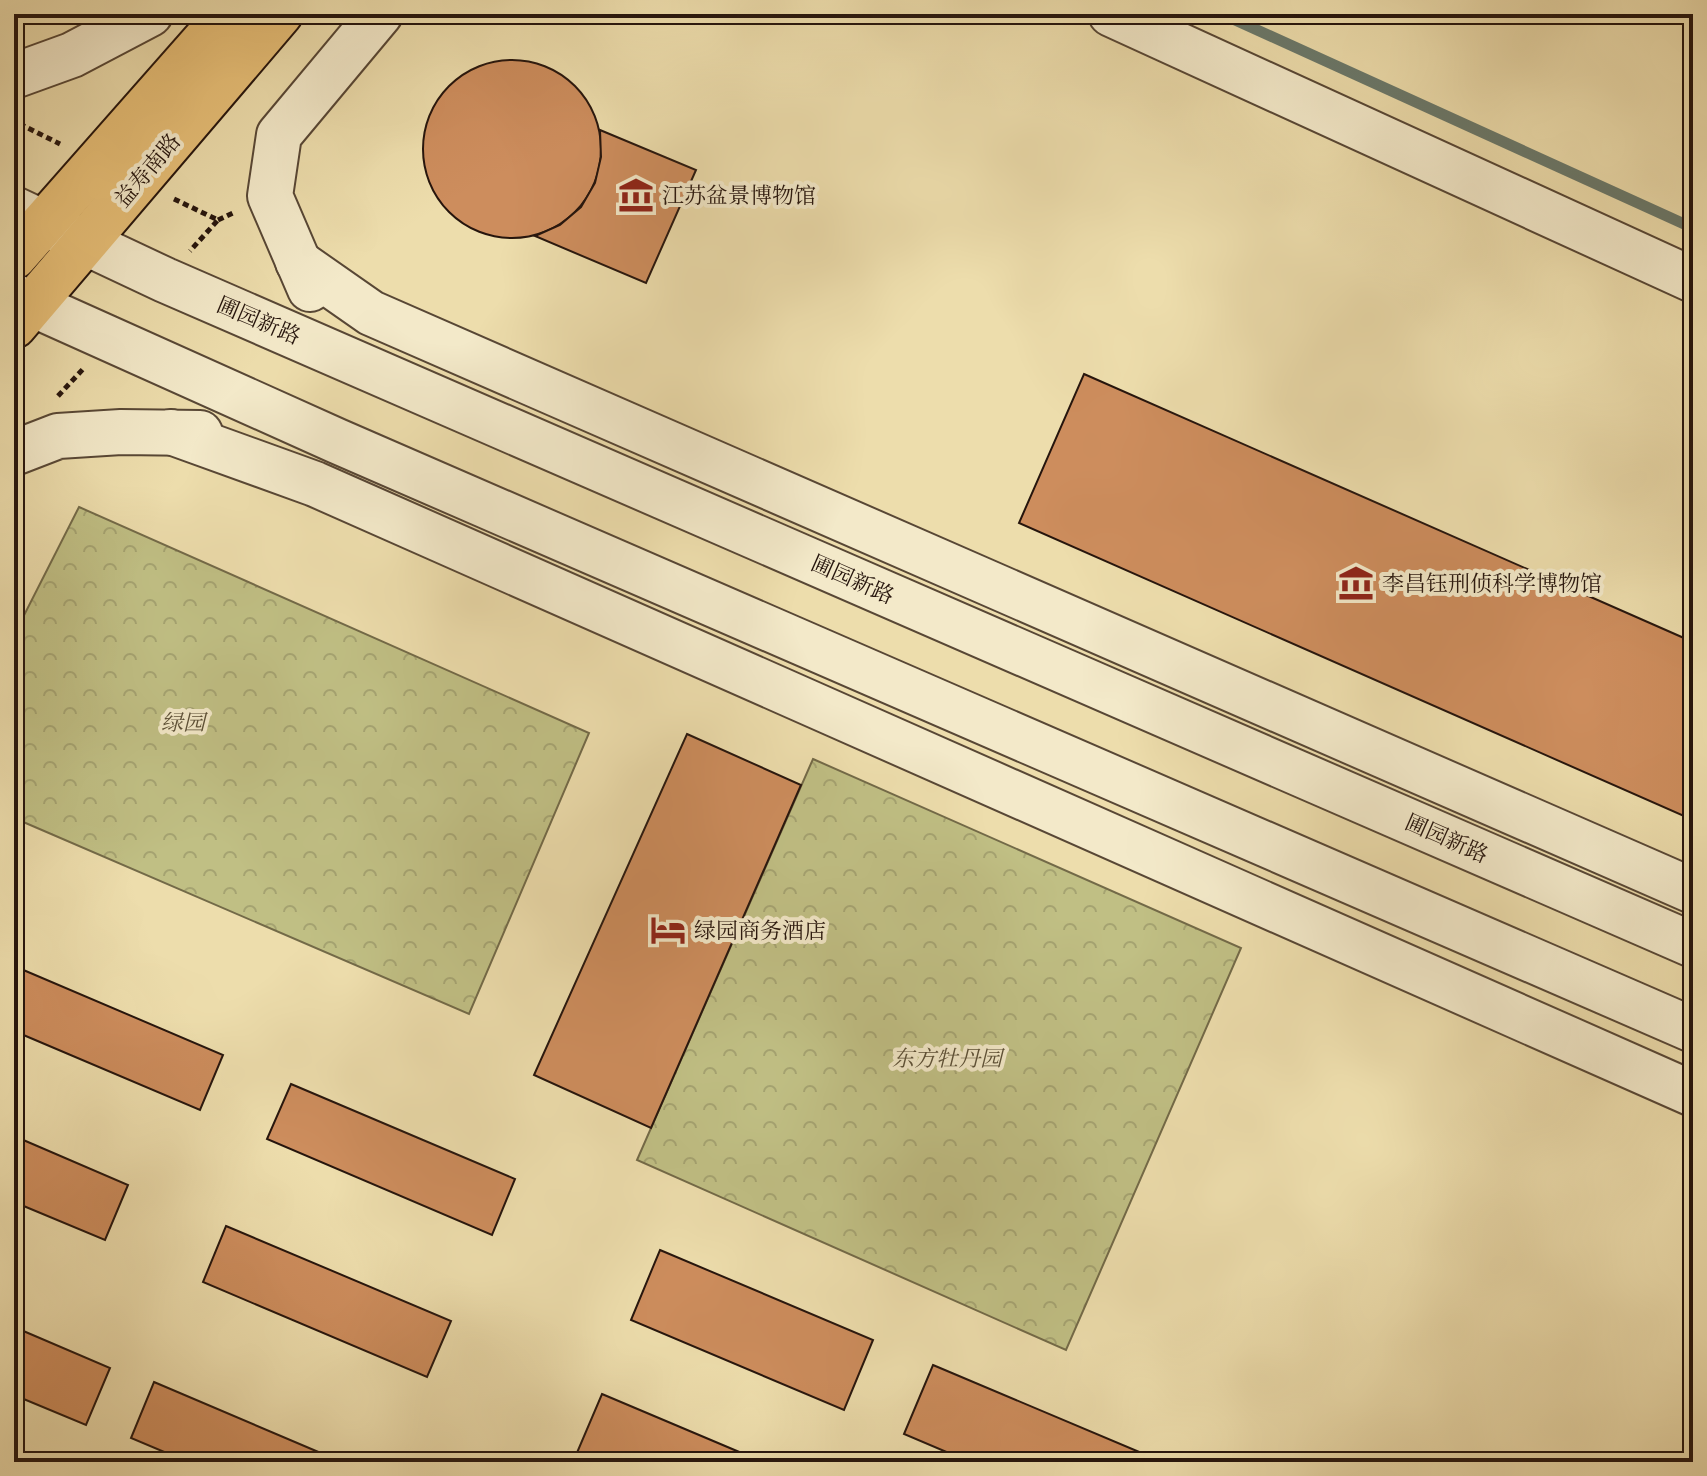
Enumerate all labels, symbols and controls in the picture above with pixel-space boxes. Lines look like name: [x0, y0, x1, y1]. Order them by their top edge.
street label: 益寿南路: [109, 128, 186, 213]
museum icon: 江苏盆景博物馆: [617, 176, 655, 214]
place label: 江苏盆景博物馆: [662, 182, 816, 209]
street label: 圃园新路: [213, 291, 305, 350]
street label: 圃园新路: [807, 549, 898, 610]
museum icon: 李昌钰刑侦科学博物馆: [1337, 564, 1375, 602]
place label: 李昌钰刑侦科学博物馆: [1382, 570, 1602, 597]
park label: 绿园: [161, 709, 208, 736]
street label: 圃园新路: [1401, 808, 1492, 869]
hotel icon: 绿园商务酒店: [649, 911, 687, 949]
place label: 绿园商务酒店: [694, 917, 826, 944]
park label: 东方牡丹园: [892, 1045, 1005, 1072]

